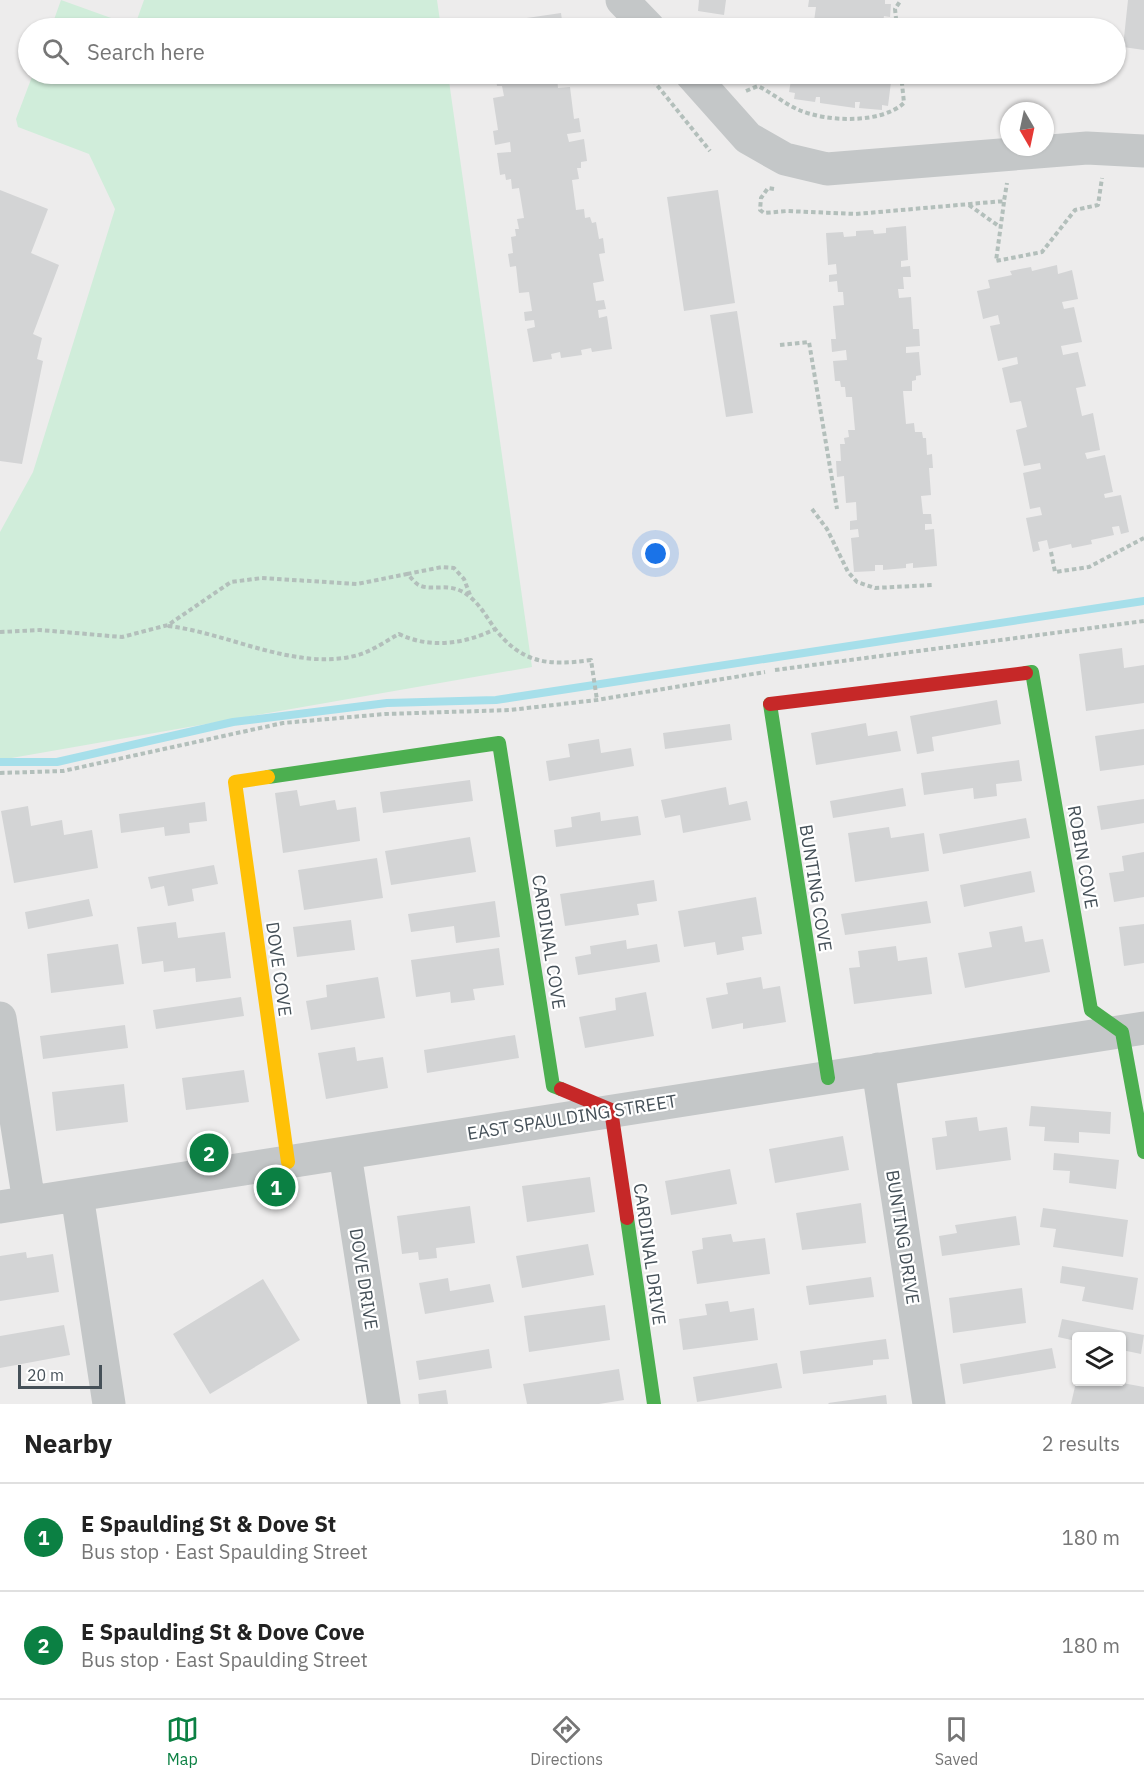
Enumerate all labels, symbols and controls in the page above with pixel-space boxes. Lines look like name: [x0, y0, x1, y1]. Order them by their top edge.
search box: [18, 18, 1126, 84]
icon: search: [39, 35, 72, 68]
text: Search here: [87, 37, 205, 66]
north arrow: [1000, 102, 1054, 156]
your location: [641, 539, 670, 568]
street label: ROBIN COVE: [1063, 803, 1103, 911]
street label: BUNTING COVE: [795, 823, 837, 953]
street label: CARDINAL COVE: [527, 873, 571, 1011]
street label: DOVE COVE: [261, 920, 297, 1018]
street label: EAST SPAULDING STREET: [466, 1089, 678, 1145]
pin: 2: [190, 1130, 228, 1176]
pin: 1: [256, 1164, 296, 1210]
street label: BUNTING DRIVE: [881, 1168, 925, 1306]
street label: CARDINAL DRIVE: [629, 1181, 671, 1327]
street label: DOVE DRIVE: [345, 1227, 383, 1331]
map controls: [1072, 1332, 1126, 1386]
button: layers: [1072, 1332, 1126, 1386]
scale bar: [18, 1362, 102, 1390]
text: 20 m: [27, 1365, 64, 1385]
text: Nearby: [24, 1426, 112, 1460]
text: 2 results: [1042, 1430, 1120, 1457]
text: E Spaulding St & Dove St: [81, 1509, 336, 1538]
text: 1: [38, 1524, 50, 1551]
text: 180 m: [1062, 1524, 1120, 1551]
text: Bus stop · East Spaulding Street: [81, 1538, 368, 1565]
text: E Spaulding St & Dove Cove: [81, 1617, 365, 1646]
text: 2: [38, 1632, 50, 1659]
text: 180 m: [1062, 1632, 1120, 1659]
text: Bus stop · East Spaulding Street: [81, 1646, 368, 1673]
tab: Map: [166, 1713, 199, 1769]
tab: Directions: [530, 1713, 603, 1769]
tab: Saved: [935, 1713, 978, 1769]

